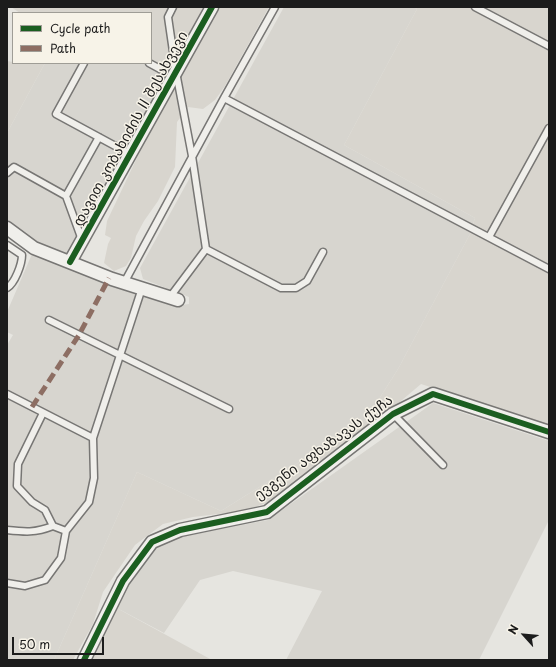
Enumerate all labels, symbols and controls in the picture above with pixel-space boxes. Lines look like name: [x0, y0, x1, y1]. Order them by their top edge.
legend: [12, 12, 152, 64]
text: Cycle path: [50, 19, 111, 37]
street label: დავით კობახიძის II შესახვევი: [70, 29, 192, 229]
text: Path: [50, 39, 76, 57]
street label: ევგენი აფხაზავას ქუჩა: [251, 392, 397, 504]
north arrow: [504, 615, 544, 655]
text: N: [503, 622, 522, 637]
scale bar: [14, 629, 106, 655]
text: 50 m: [19, 635, 50, 653]

